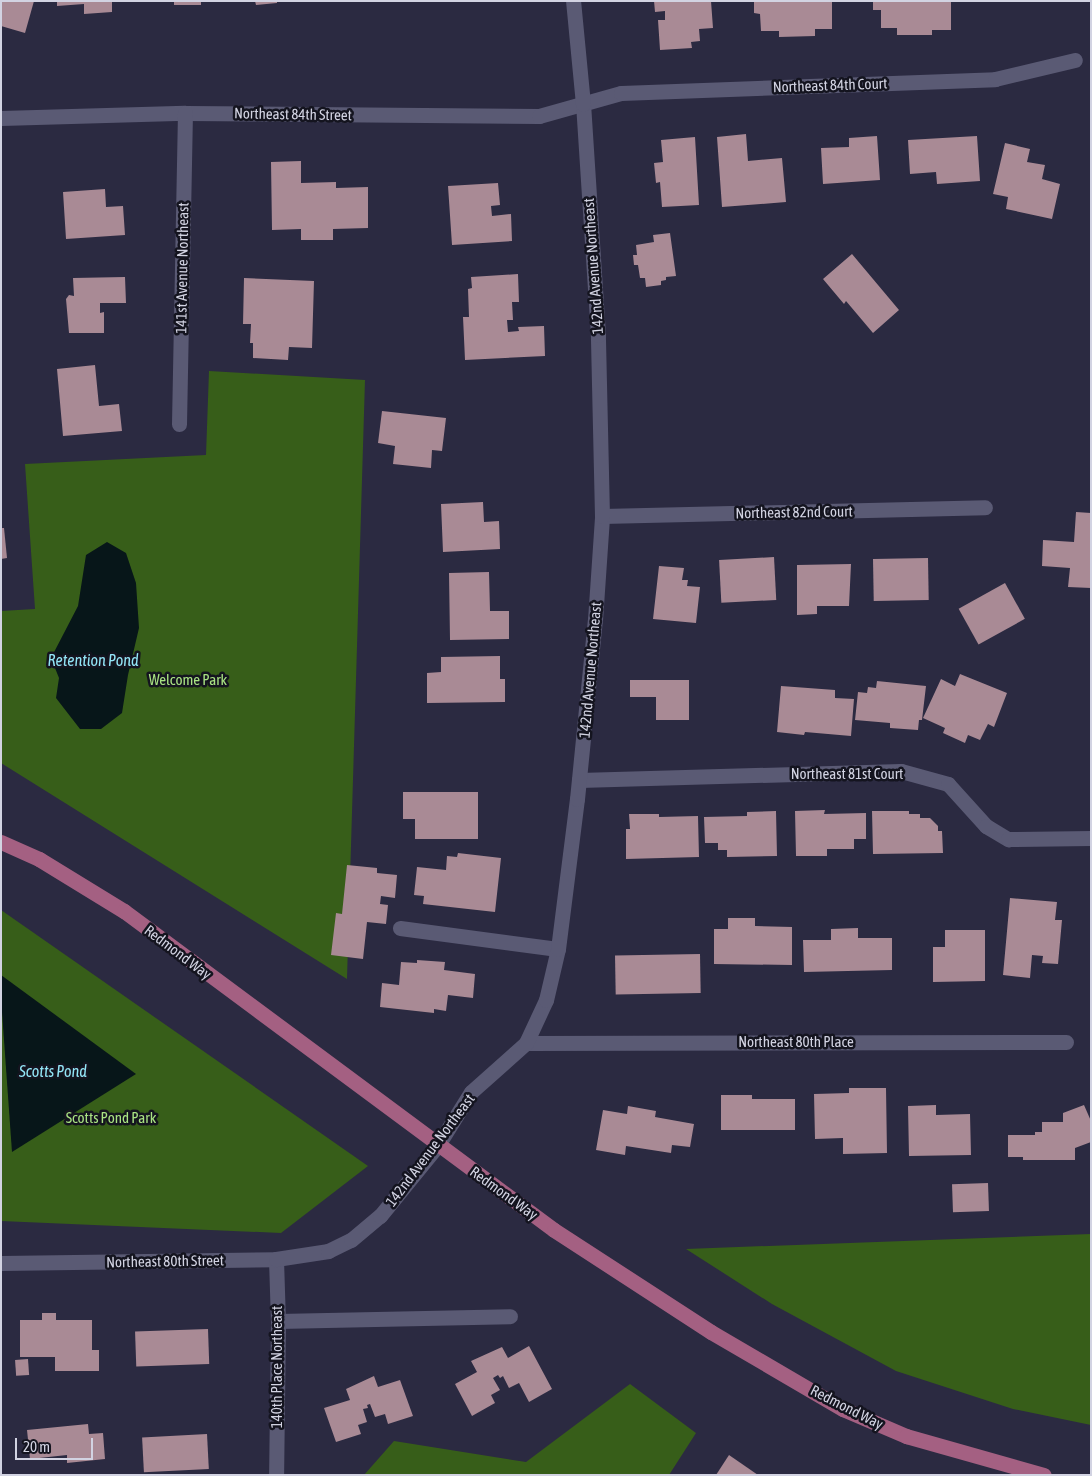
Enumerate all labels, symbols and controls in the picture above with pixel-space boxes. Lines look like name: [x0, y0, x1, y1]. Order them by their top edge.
street label: Northeast 84th Court: [772, 74, 888, 96]
street label: Northeast 84th Street: [234, 104, 352, 124]
street label: 142nd Avenue Northeast: [579, 197, 607, 335]
street label: 141st Avenue Northeast: [172, 202, 192, 334]
street label: Northeast 82nd Court: [735, 502, 853, 522]
street label: 142nd Avenue Northeast: [575, 601, 605, 739]
water label: Retention Pond: [47, 650, 139, 670]
park label: Welcome Park: [149, 671, 227, 689]
street label: Northeast 81st Court: [791, 765, 903, 783]
street label: Redmond Way: [141, 921, 215, 983]
street label: Northeast 80th Place: [738, 1033, 854, 1051]
water label: Scotts Pond: [19, 1061, 87, 1081]
street label: 142nd Avenue Northeast: [382, 1090, 478, 1210]
park label: Scotts Pond Park: [66, 1109, 156, 1127]
street label: Redmond Way: [467, 1162, 541, 1224]
street label: Northeast 80th Street: [106, 1251, 224, 1271]
street label: 140th Place Northeast: [268, 1306, 286, 1428]
street label: Redmond Way: [808, 1381, 886, 1433]
scale bar: [18, 1428, 95, 1460]
text: 20 m: [23, 1438, 50, 1455]

